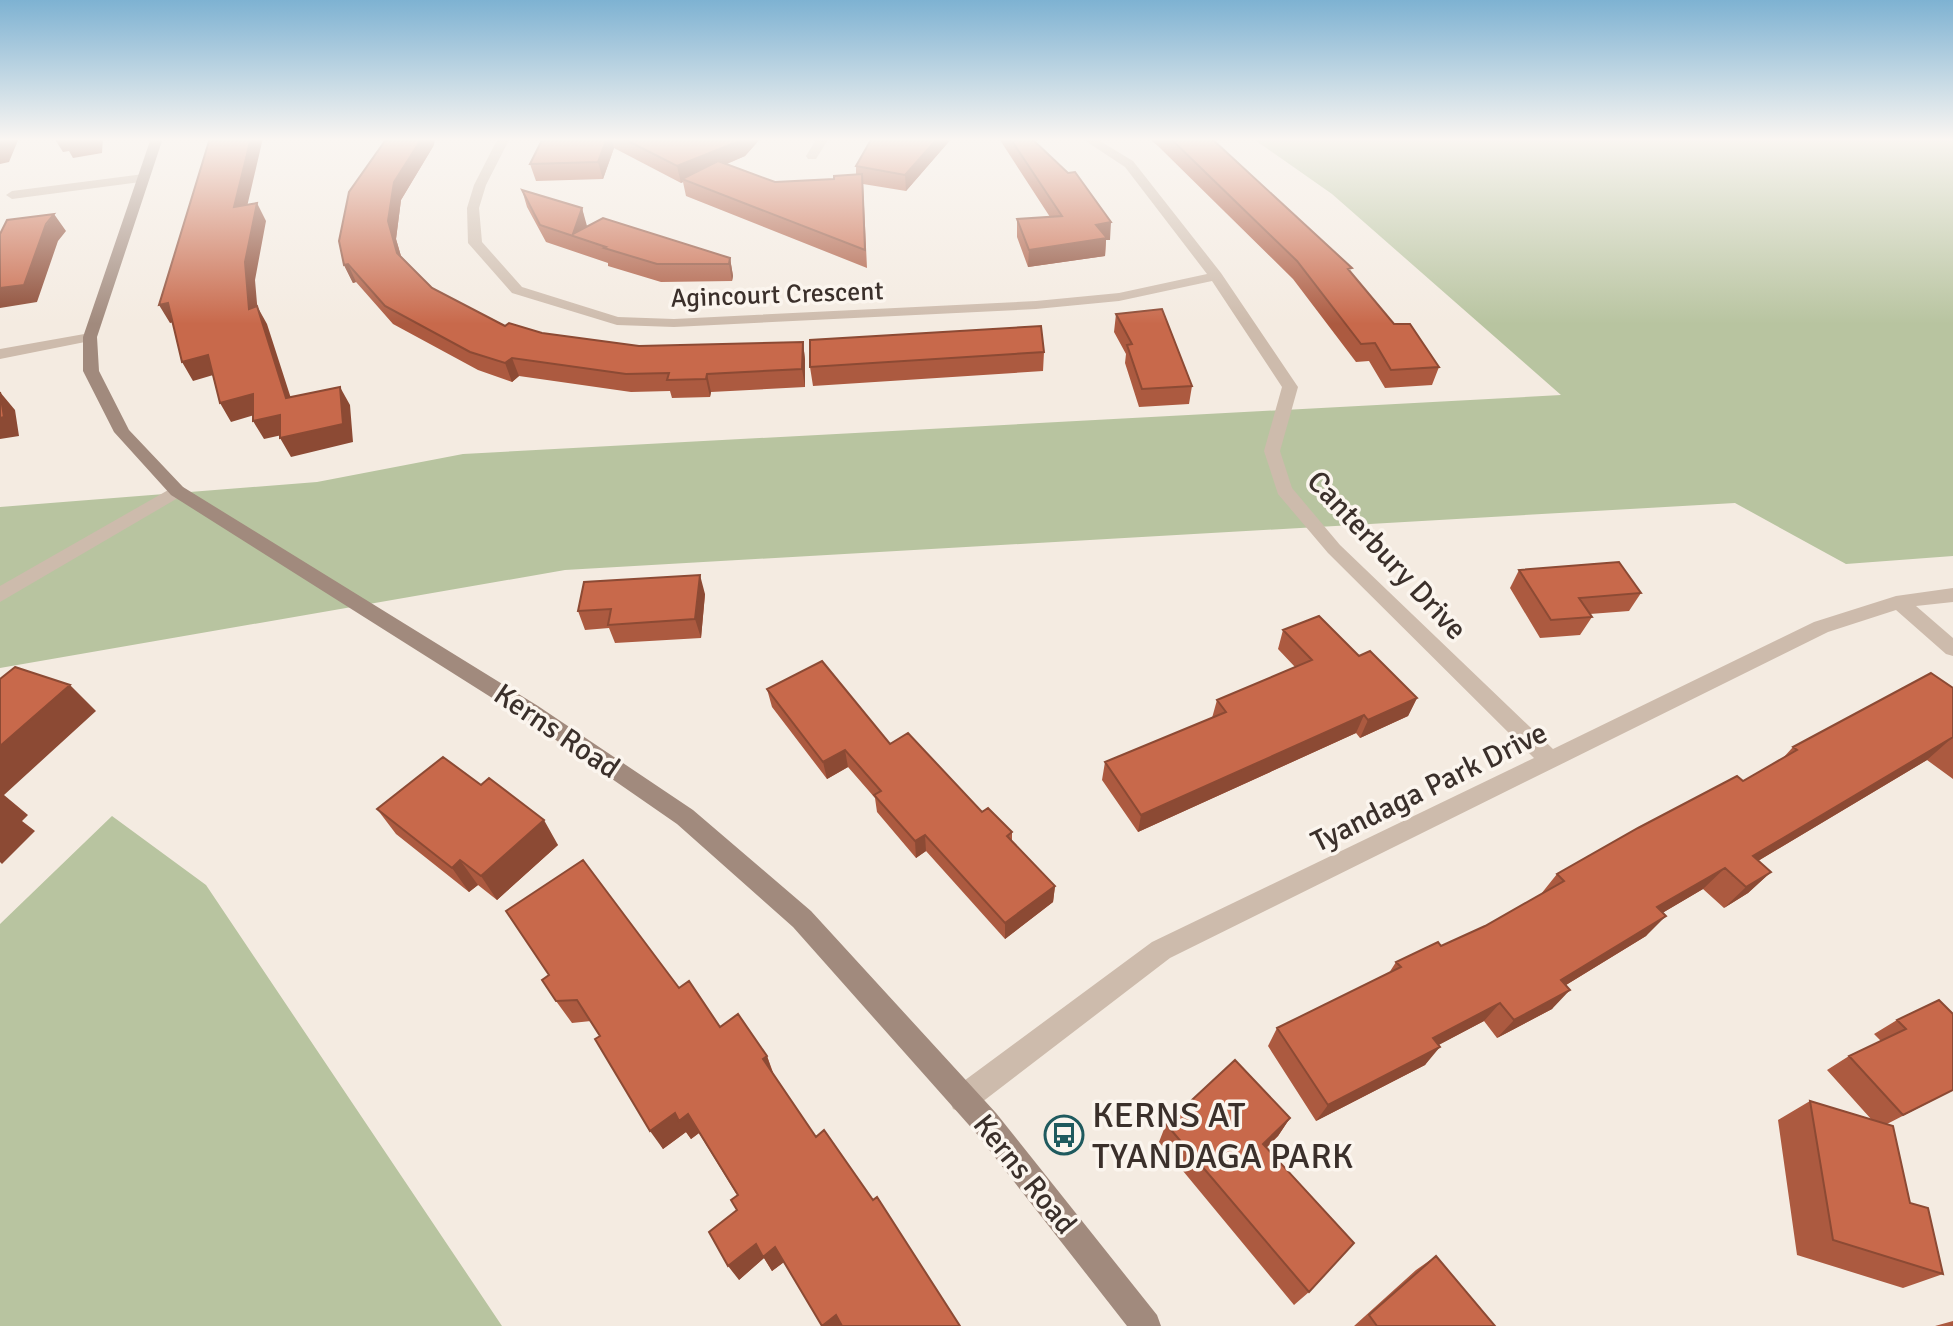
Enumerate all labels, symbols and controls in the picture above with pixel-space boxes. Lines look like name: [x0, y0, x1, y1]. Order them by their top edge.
street label: Agincourt Crescent: [670, 275, 884, 315]
street label: Canterbury Drive: [1299, 463, 1474, 648]
street label: Kerns Road: [487, 676, 627, 787]
street label: Tyandaga Park Drive: [1305, 714, 1553, 861]
place label: KERNS AT TYANDAGA PARK: [1092, 1093, 1353, 1179]
street label: Kerns Road: [965, 1107, 1084, 1242]
bus stop icon: KERNS AT TYANDAGA PARK: [1043, 1114, 1085, 1156]

